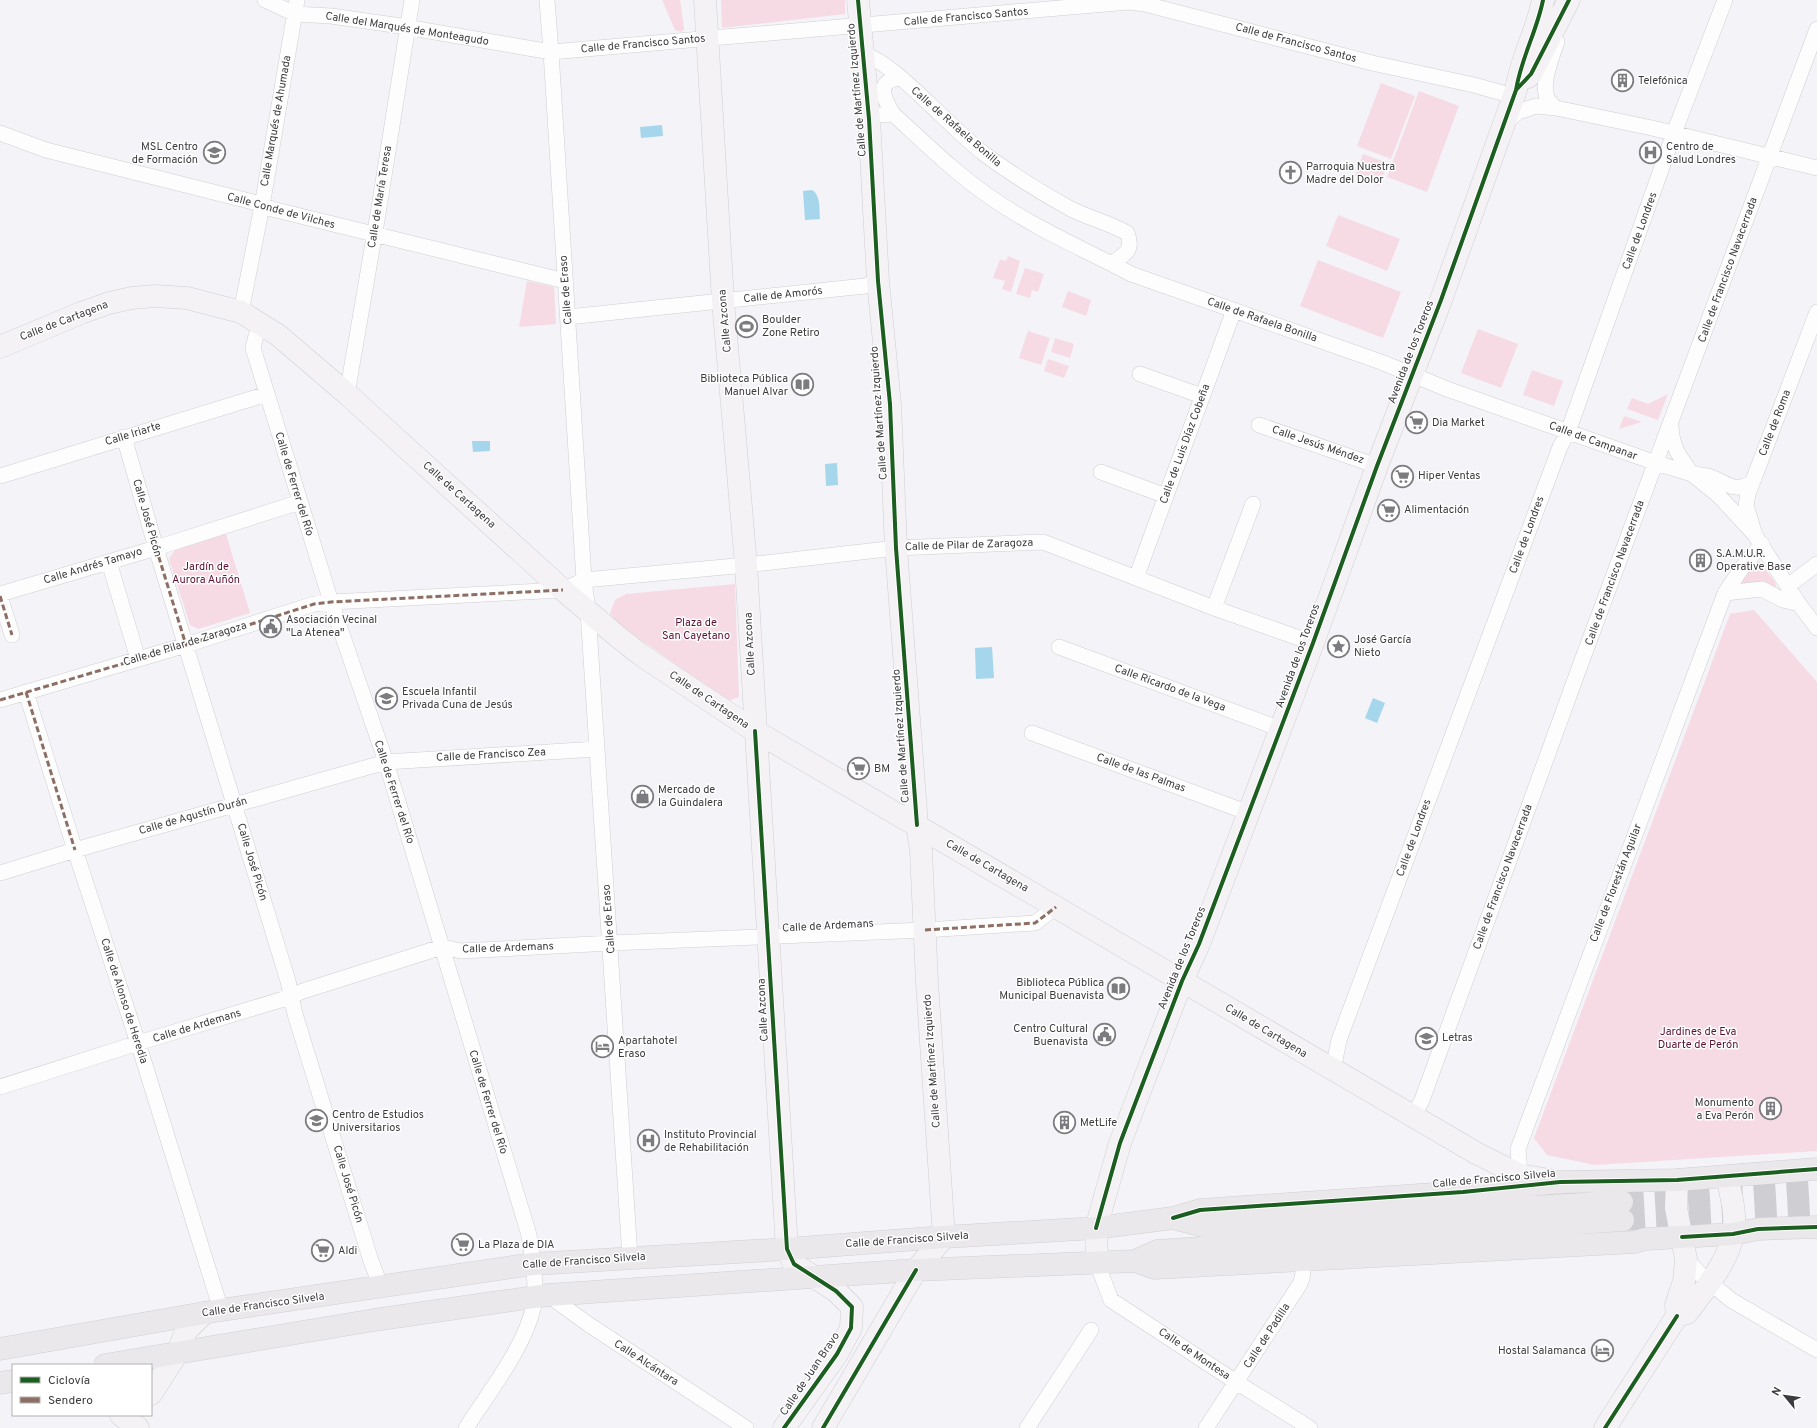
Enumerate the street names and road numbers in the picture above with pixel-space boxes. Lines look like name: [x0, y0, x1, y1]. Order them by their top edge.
street label: Calle de Francisco Santos: [903, 5, 1029, 29]
street label: Calle del Marqués de Monteagudo: [324, 9, 490, 49]
street label: Calle de Francisco Santos: [1234, 20, 1358, 66]
street label: Calle de Martínez Izquierdo: [844, 23, 870, 157]
street label: Calle de Francisco Santos: [580, 32, 706, 56]
street label: Calle Marqués de Ahumada: [258, 54, 294, 188]
street label: Calle de Rafaela Bonilla: [908, 84, 1004, 170]
street label: Calle de María Teresa: [365, 145, 395, 249]
street label: Calle Conde de Vilches: [225, 190, 337, 232]
street label: Calle de Londres: [1619, 190, 1661, 272]
street label: Calle de Francisco Navacerrada: [1695, 195, 1761, 345]
street label: Calle de Eraso: [557, 255, 575, 325]
street label: Calle de Amorós: [743, 284, 823, 306]
street label: Calle Azcona: [715, 289, 735, 353]
street label: Calle de Rafaela Bonilla: [1205, 295, 1319, 345]
street label: Calle de Cartagena: [18, 298, 110, 344]
street label: Avenida de los Toreros: [1385, 298, 1437, 406]
street label: Calle de Martínez Izquierdo: [867, 346, 891, 480]
street label: Calle de Luis Díaz Cobeña: [1157, 382, 1213, 506]
street label: Calle de Roma: [1756, 388, 1794, 458]
street label: Calle de Campanar: [1547, 418, 1640, 464]
street label: Calle Iriarte: [103, 419, 163, 449]
street label: Calle Jesús Méndez: [1270, 423, 1366, 467]
street label: Calle de Ferrer del Río: [271, 430, 317, 538]
street label: Calle de Cartagena: [420, 459, 499, 532]
street label: Calle José Picón: [129, 477, 165, 559]
street label: Calle de Londres: [1506, 494, 1548, 576]
street label: Calle de Francisco Navacerrada: [1582, 498, 1648, 648]
street label: Calle de Pilar de Zaragoza: [905, 536, 1034, 554]
street label: Calle Andrés Tamayo: [42, 544, 144, 588]
street label: Avenida de los Toreros: [1273, 602, 1323, 710]
street label: Calle Azcona: [741, 612, 759, 676]
street label: Calle de Pilar de Zaragoza: [121, 618, 249, 669]
street label: Calle Ricardo de la Vega: [1112, 661, 1228, 715]
street label: Calle de Cartagena: [666, 668, 752, 732]
street label: Calle de Martínez Izquierdo: [889, 669, 913, 803]
street label: Calle de Ferrer del Río: [371, 738, 417, 846]
street label: Calle de Francisco Zea: [436, 745, 546, 765]
street label: Calle de las Palmas: [1094, 750, 1188, 796]
street label: Calle de Agustín Durán: [137, 794, 249, 838]
street label: Calle de Londres: [1393, 797, 1435, 879]
street label: Calle de Francisco Navacerrada: [1470, 802, 1536, 952]
street label: Calle de Florestán Aguilar: [1587, 821, 1645, 944]
street label: Calle José Picón: [234, 822, 270, 902]
street label: Calle de Cartagena: [943, 837, 1031, 896]
street label: Calle de Eraso: [600, 884, 618, 954]
street label: Avenida de los Toreros: [1155, 905, 1209, 1011]
street label: Calle de Ardemans: [782, 917, 874, 935]
street label: Calle de Alonso de Heredia: [97, 936, 151, 1066]
street label: Calle de Ardemans: [462, 939, 554, 957]
street label: Calle Azcona: [754, 978, 772, 1042]
street label: Calle de Martínez Izquierdo: [920, 994, 944, 1128]
street label: Calle de Cartagena: [1222, 1001, 1310, 1061]
street label: Calle de Ardemans: [151, 1006, 243, 1046]
street label: Calle de Ferrer del Río: [465, 1048, 511, 1156]
street label: Calle José Picón: [330, 1144, 366, 1224]
street label: Calle de Francisco Silvela: [1432, 1167, 1556, 1191]
street label: Calle de Francisco Silvela: [845, 1229, 969, 1251]
street label: Calle de Francisco Silvela: [522, 1250, 646, 1272]
street label: Calle de Francisco Silvela: [201, 1289, 325, 1321]
street label: Calle de Padilla: [1241, 1301, 1293, 1371]
street label: Calle de Montesa: [1155, 1325, 1233, 1383]
street label: Calle de Juan Bravo: [777, 1330, 843, 1418]
street label: Calle Alcántara: [611, 1337, 681, 1389]

